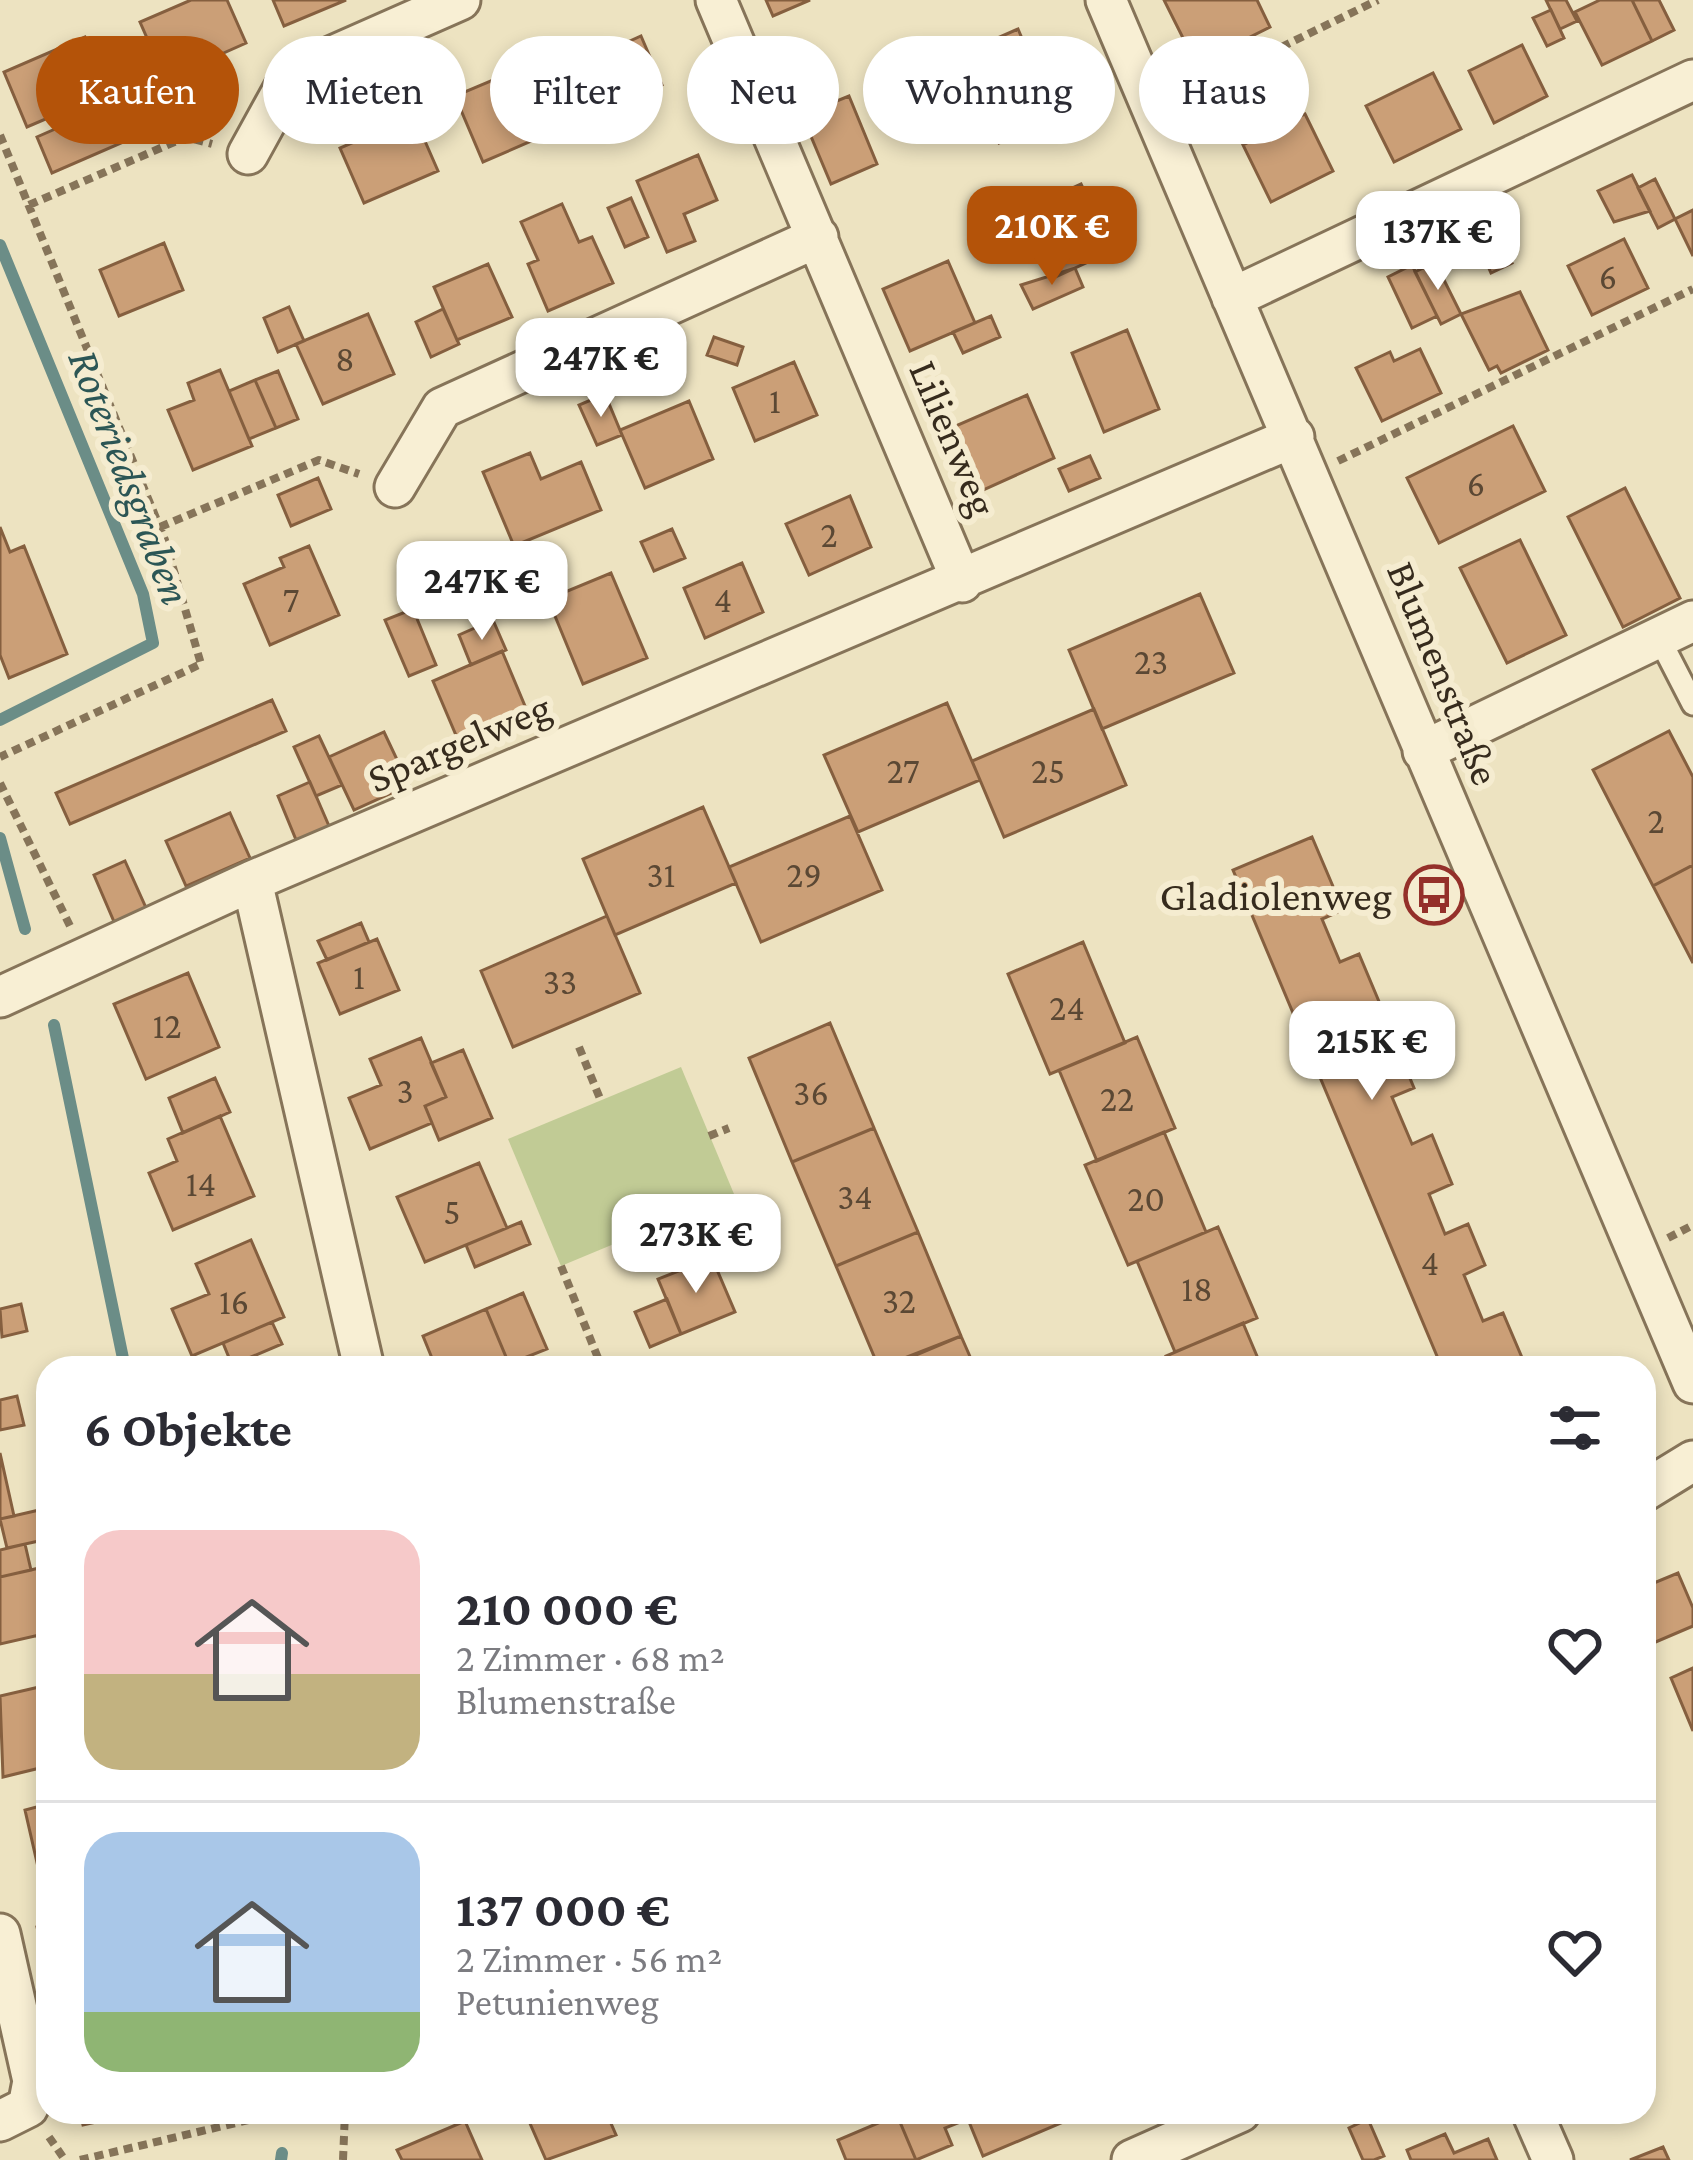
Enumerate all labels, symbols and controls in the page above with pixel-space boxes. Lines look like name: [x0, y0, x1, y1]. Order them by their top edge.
chip: Kaufen: [36, 36, 239, 144]
chip: Mieten: [263, 36, 466, 144]
chip: Filter: [490, 36, 663, 144]
chip: Neu: [687, 36, 839, 144]
chip: Wohnung: [863, 36, 1115, 144]
chip: Haus: [1139, 36, 1309, 144]
pin: 210K €: [954, 186, 1150, 288]
pin: 137K €: [1340, 191, 1536, 293]
text: 210K €: [994, 203, 1110, 246]
text: 137K €: [1383, 208, 1493, 251]
house number: 6: [1599, 257, 1617, 297]
pin: 247K €: [503, 318, 699, 420]
text: 247K €: [543, 335, 659, 378]
house number: 8: [335, 339, 355, 379]
water label: Roteriedsgraben: [58, 342, 202, 612]
street label: Lilienweg: [900, 353, 1008, 523]
house number: 1: [769, 381, 781, 421]
house number: 6: [1467, 464, 1485, 504]
house number: 2: [820, 515, 838, 555]
pin: 247K €: [384, 541, 580, 643]
street label: Blumenstraße: [1378, 554, 1510, 792]
text: 247K €: [424, 558, 540, 601]
house number: 7: [283, 580, 299, 620]
house number: 4: [714, 580, 732, 620]
house number: 23: [1134, 642, 1168, 682]
street label: Spargelweg: [360, 682, 558, 802]
house number: 27: [886, 751, 920, 791]
house number: 25: [1031, 751, 1065, 791]
house number: 2: [1647, 801, 1665, 841]
house number: 31: [646, 855, 676, 895]
house number: 29: [786, 855, 822, 895]
bus stop icon: Gladiolenweg: [1403, 864, 1465, 926]
place label: Gladiolenweg: [1160, 872, 1392, 919]
house number: 1: [353, 957, 365, 997]
house number: 33: [543, 962, 577, 1002]
house number: 24: [1049, 988, 1085, 1028]
pin: 215K €: [1274, 1001, 1470, 1103]
house number: 12: [152, 1006, 182, 1046]
text: 215K €: [1316, 1018, 1428, 1061]
house number: 3: [396, 1071, 414, 1111]
house number: 36: [793, 1073, 829, 1113]
house number: 22: [1100, 1079, 1134, 1119]
house number: 14: [186, 1164, 216, 1204]
house number: 34: [837, 1177, 873, 1217]
house number: 20: [1127, 1179, 1165, 1219]
house number: 5: [444, 1192, 460, 1232]
pin: 273K €: [598, 1194, 794, 1296]
text: 273K €: [639, 1211, 753, 1254]
house number: 4: [1421, 1243, 1439, 1283]
house number: 18: [1181, 1269, 1213, 1309]
house number: 32: [882, 1281, 916, 1321]
house number: 16: [219, 1282, 249, 1322]
icon: filters: [1542, 1395, 1608, 1461]
text: 6 Objekte: [84, 1400, 292, 1457]
icon: home: [180, 1578, 324, 1722]
text: 210 000 €: [456, 1579, 678, 1636]
icon: heart: [1542, 1617, 1608, 1683]
text: 2 Zimmer · 68 m²: [456, 1636, 725, 1679]
text: Blumenstraße: [456, 1679, 676, 1722]
icon: home: [180, 1880, 324, 2024]
text: 137 000 €: [456, 1880, 670, 1937]
icon: heart: [1542, 1919, 1608, 1985]
text: 2 Zimmer · 56 m²: [456, 1937, 722, 1980]
text: Petunienweg: [456, 1980, 659, 2023]

